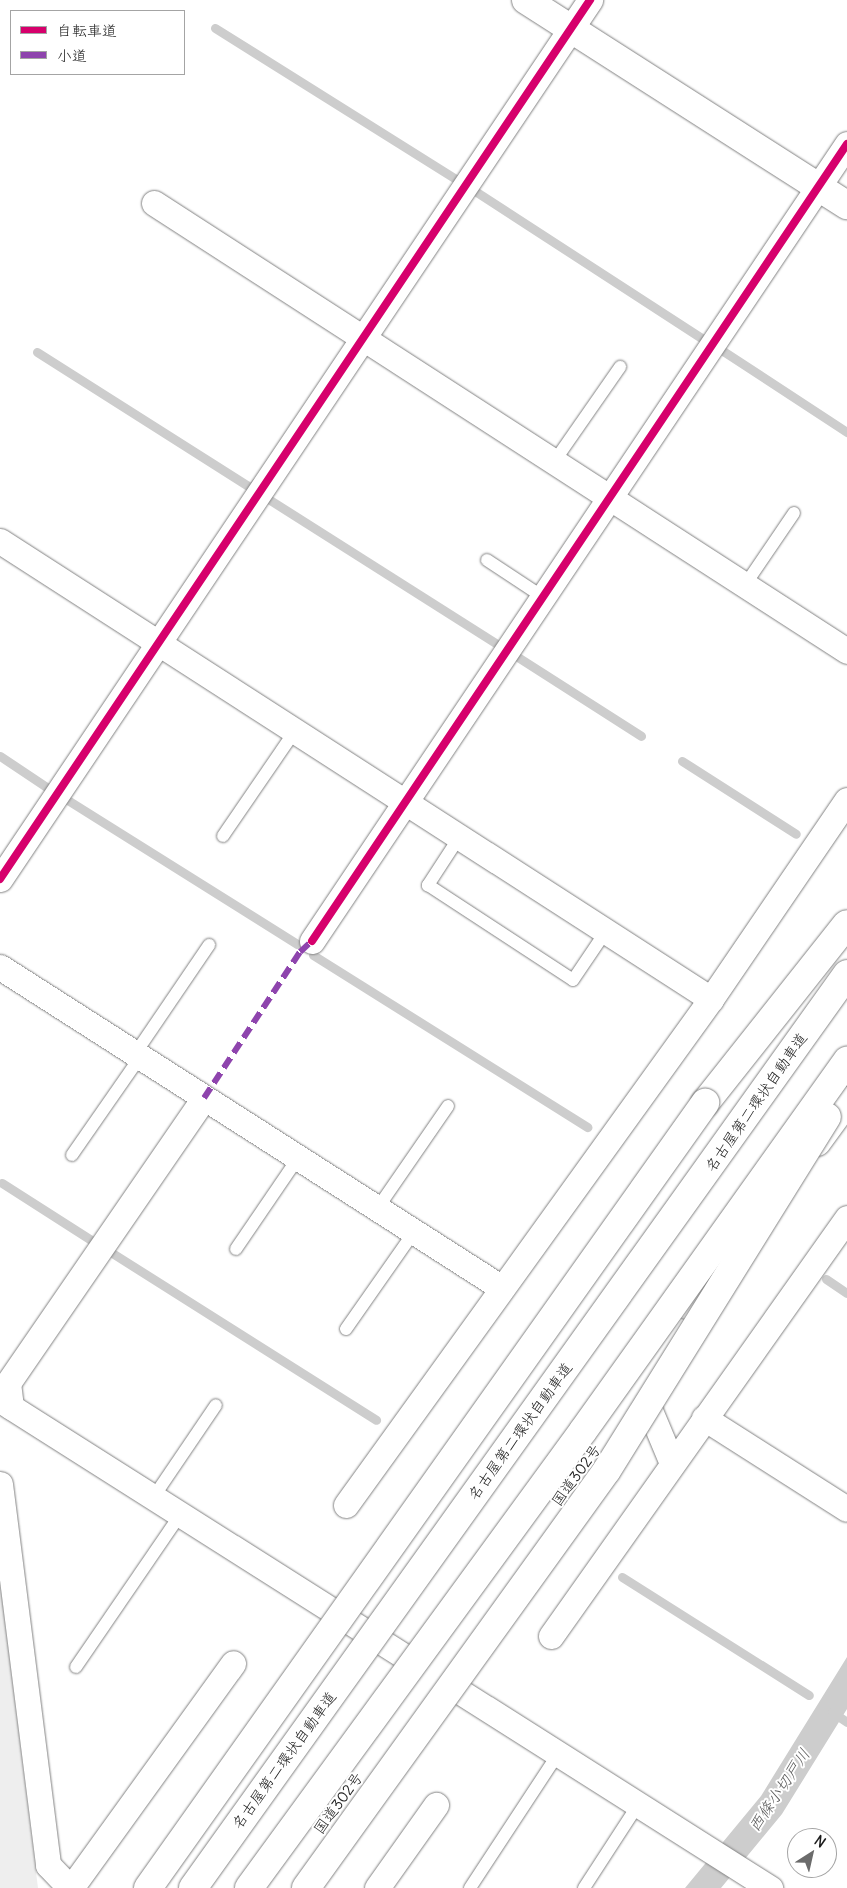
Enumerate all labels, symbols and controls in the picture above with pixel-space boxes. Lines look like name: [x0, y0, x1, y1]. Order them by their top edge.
legend: [10, 10, 185, 75]
text: 自転車道: [57, 21, 117, 40]
text: 小道: [57, 46, 87, 65]
street label: 名古屋第二環状自動車道: [701, 1029, 811, 1175]
street label: 名古屋第二環状自動車道: [464, 1359, 576, 1503]
street label: 国道302号: [548, 1441, 604, 1509]
street label: 名古屋第二環状自動車道: [228, 1688, 340, 1832]
water label: 西條小切戸川: [744, 1745, 814, 1835]
street label: 国道302号: [310, 1769, 366, 1837]
north arrow: [787, 1828, 837, 1878]
text: N: [811, 1831, 829, 1852]

